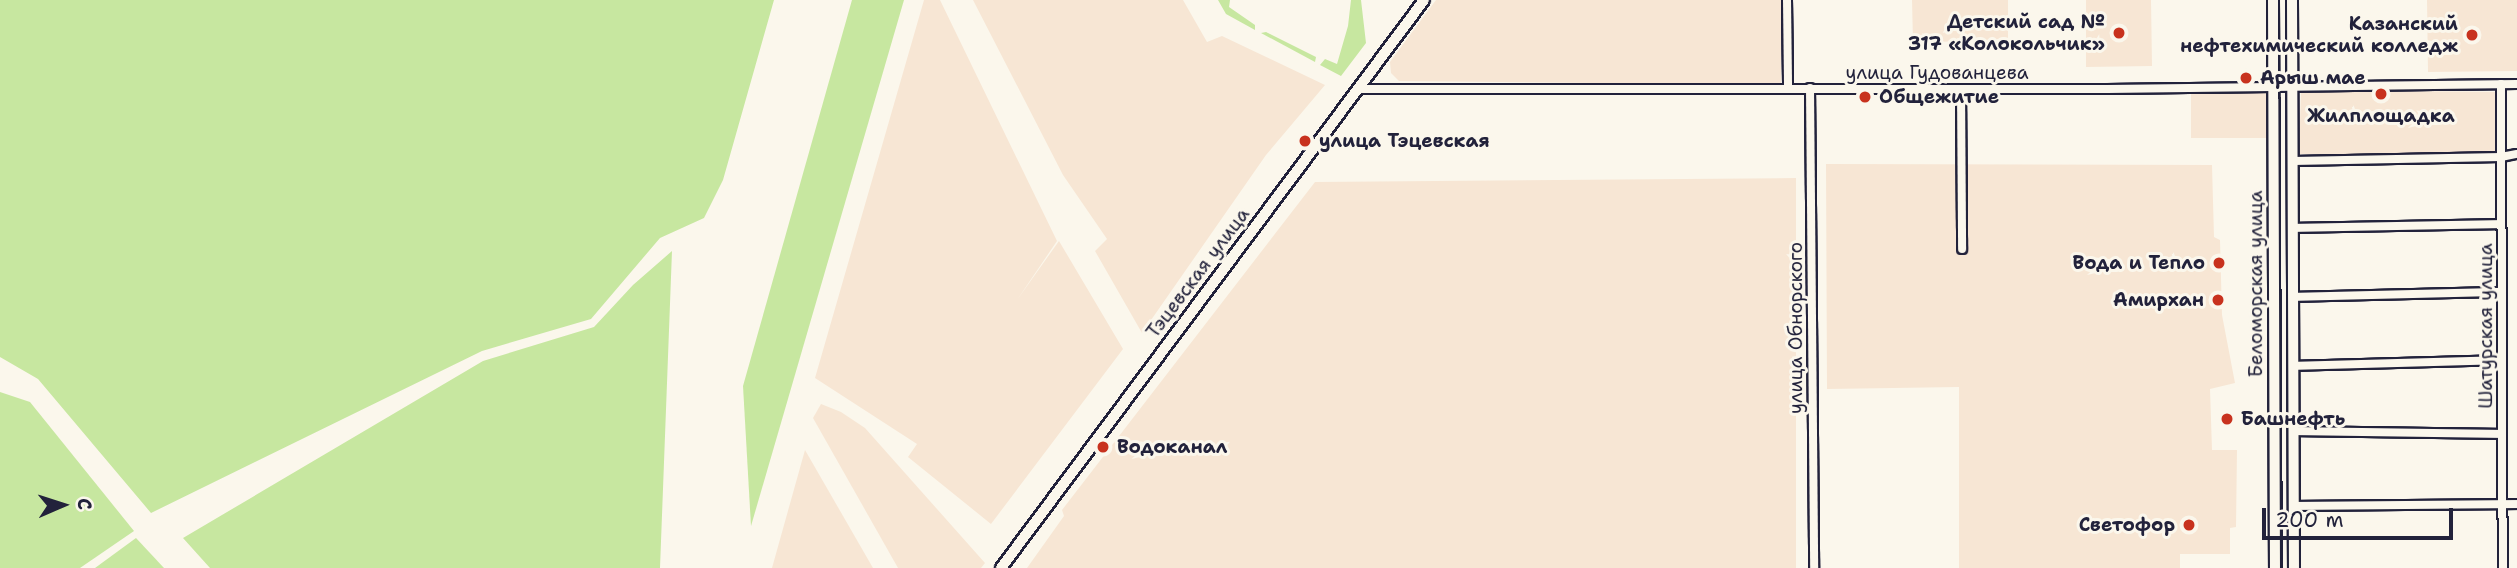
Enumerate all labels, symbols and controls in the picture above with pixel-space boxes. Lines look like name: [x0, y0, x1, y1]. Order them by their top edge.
place label: Детский сад № 317 «Колокольчик»: [1908, 11, 2105, 55]
place label: Казанский нефтехимический колледж: [2180, 13, 2458, 57]
marker: Детский сад № 317 «Колокольчик»: [2111, 25, 2127, 41]
marker: Казанский нефтехимический колледж: [2464, 27, 2480, 43]
street label: улица Гудованцева: [1846, 62, 2028, 84]
place label: Арыш мае: [2260, 67, 2366, 89]
marker: Арыш мае: [2238, 70, 2254, 86]
place label: Общежитие: [1879, 86, 1999, 108]
marker: Жилплощадка: [2373, 86, 2389, 102]
marker: Общежитие: [1857, 89, 1873, 105]
place label: Жилплощадка: [2307, 105, 2455, 127]
place label: улица Тэцевская: [1319, 130, 1490, 152]
marker: улица Тэцевская: [1297, 133, 1313, 149]
street label: Беломорская улица: [2245, 191, 2267, 377]
street label: Тэцевская улица: [1142, 203, 1254, 343]
street label: улица Обнорского: [1785, 242, 1807, 414]
street label: Шатурская улица: [2475, 243, 2497, 409]
place label: Вода и Тепло: [2073, 252, 2205, 274]
marker: Вода и Тепло: [2211, 255, 2227, 271]
place label: Амирхан: [2113, 289, 2204, 311]
marker: Амирхан: [2210, 292, 2226, 308]
place label: Башнефть: [2241, 408, 2345, 430]
marker: Башнефть: [2219, 411, 2235, 427]
place label: Водоканал: [1117, 436, 1227, 458]
marker: Водоканал: [1095, 439, 1111, 455]
north arrow: [28, 470, 98, 540]
scale bar: [2265, 494, 2456, 538]
text: С: [72, 497, 97, 510]
text: 200 m: [2275, 506, 2344, 534]
place label: Светофор: [2079, 514, 2175, 536]
marker: Светофор: [2181, 517, 2197, 533]

